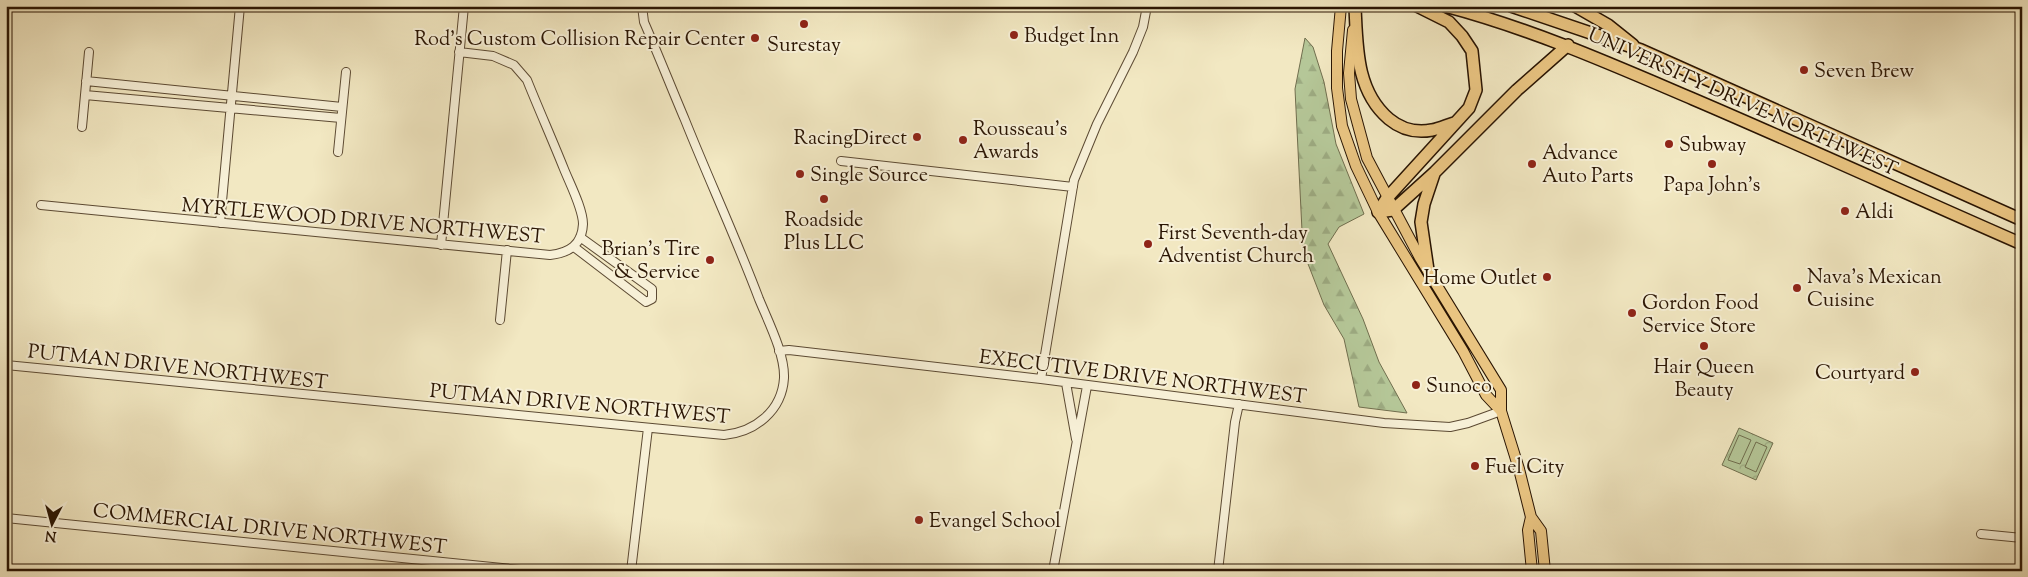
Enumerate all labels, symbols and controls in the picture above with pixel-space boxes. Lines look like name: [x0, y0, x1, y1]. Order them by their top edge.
marker: Surestay: [798, 18, 810, 30]
street label: UNIVERSITY DRIVE NORTHWEST: [1582, 21, 1902, 185]
place label: Budget Inn: [1024, 23, 1120, 52]
place label: Rod's Custom Collision Repair Center: [414, 26, 745, 55]
marker: Budget Inn: [1008, 29, 1020, 41]
marker: Rod's Custom Collision Repair Center: [749, 32, 761, 44]
place label: Surestay: [767, 32, 841, 61]
place label: Seven Brew: [1814, 58, 1914, 87]
marker: Seven Brew: [1798, 64, 1810, 76]
place label: Rousseau's Awards: [973, 116, 1067, 168]
place label: RacingDirect: [794, 125, 907, 154]
marker: RacingDirect: [911, 131, 923, 143]
place label: Subway: [1679, 132, 1747, 161]
marker: Rousseau's Awards: [957, 134, 969, 146]
marker: Subway: [1663, 138, 1675, 150]
place label: Advance Auto Parts: [1542, 140, 1633, 192]
marker: Advance Auto Parts: [1526, 158, 1538, 170]
marker: Papa John's: [1706, 158, 1718, 170]
place label: Single Source: [810, 162, 928, 191]
marker: Single Source: [794, 168, 806, 180]
place label: Papa John's: [1664, 172, 1761, 201]
street label: MYRTLEWOOD DRIVE NORTHWEST: [180, 192, 546, 253]
marker: Roadside Plus LLC: [818, 193, 830, 205]
place label: Aldi: [1855, 199, 1894, 228]
marker: Aldi: [1839, 205, 1851, 217]
place label: Roadside Plus LLC: [784, 207, 864, 259]
place label: First Seventh-day Adventist Church: [1158, 220, 1314, 272]
place label: Brian's Tire & Service: [601, 236, 700, 288]
marker: First Seventh-day Adventist Church: [1142, 238, 1154, 250]
marker: Brian's Tire & Service: [704, 254, 716, 266]
place label: Nava's Mexican Cuisine: [1807, 264, 1942, 316]
place label: Home Outlet: [1423, 265, 1537, 294]
marker: Home Outlet: [1541, 271, 1553, 283]
marker: Nava's Mexican Cuisine: [1791, 282, 1803, 294]
place label: Gordon Food Service Store: [1642, 290, 1759, 342]
marker: Gordon Food Service Store: [1626, 307, 1638, 319]
street label: PUTMAN DRIVE NORTHWEST: [26, 338, 329, 399]
marker: Hair Queen Beauty: [1698, 340, 1710, 352]
street label: EXECUTIVE DRIVE NORTHWEST: [977, 344, 1308, 413]
place label: Hair Queen Beauty: [1653, 354, 1755, 406]
place label: Courtyard: [1815, 360, 1905, 389]
marker: Courtyard: [1909, 366, 1921, 378]
place label: Sunoco: [1426, 373, 1492, 402]
street label: PUTMAN DRIVE NORTHWEST: [428, 378, 731, 433]
marker: Sunoco: [1410, 379, 1422, 391]
place label: Fuel City: [1485, 454, 1565, 483]
marker: Fuel City: [1469, 460, 1481, 472]
street label: COMMERCIAL DRIVE NORTHWEST: [91, 497, 448, 564]
north arrow: [28, 500, 78, 550]
place label: Evangel School: [929, 508, 1061, 537]
marker: Evangel School: [913, 514, 925, 526]
text: N: [44, 524, 57, 545]

